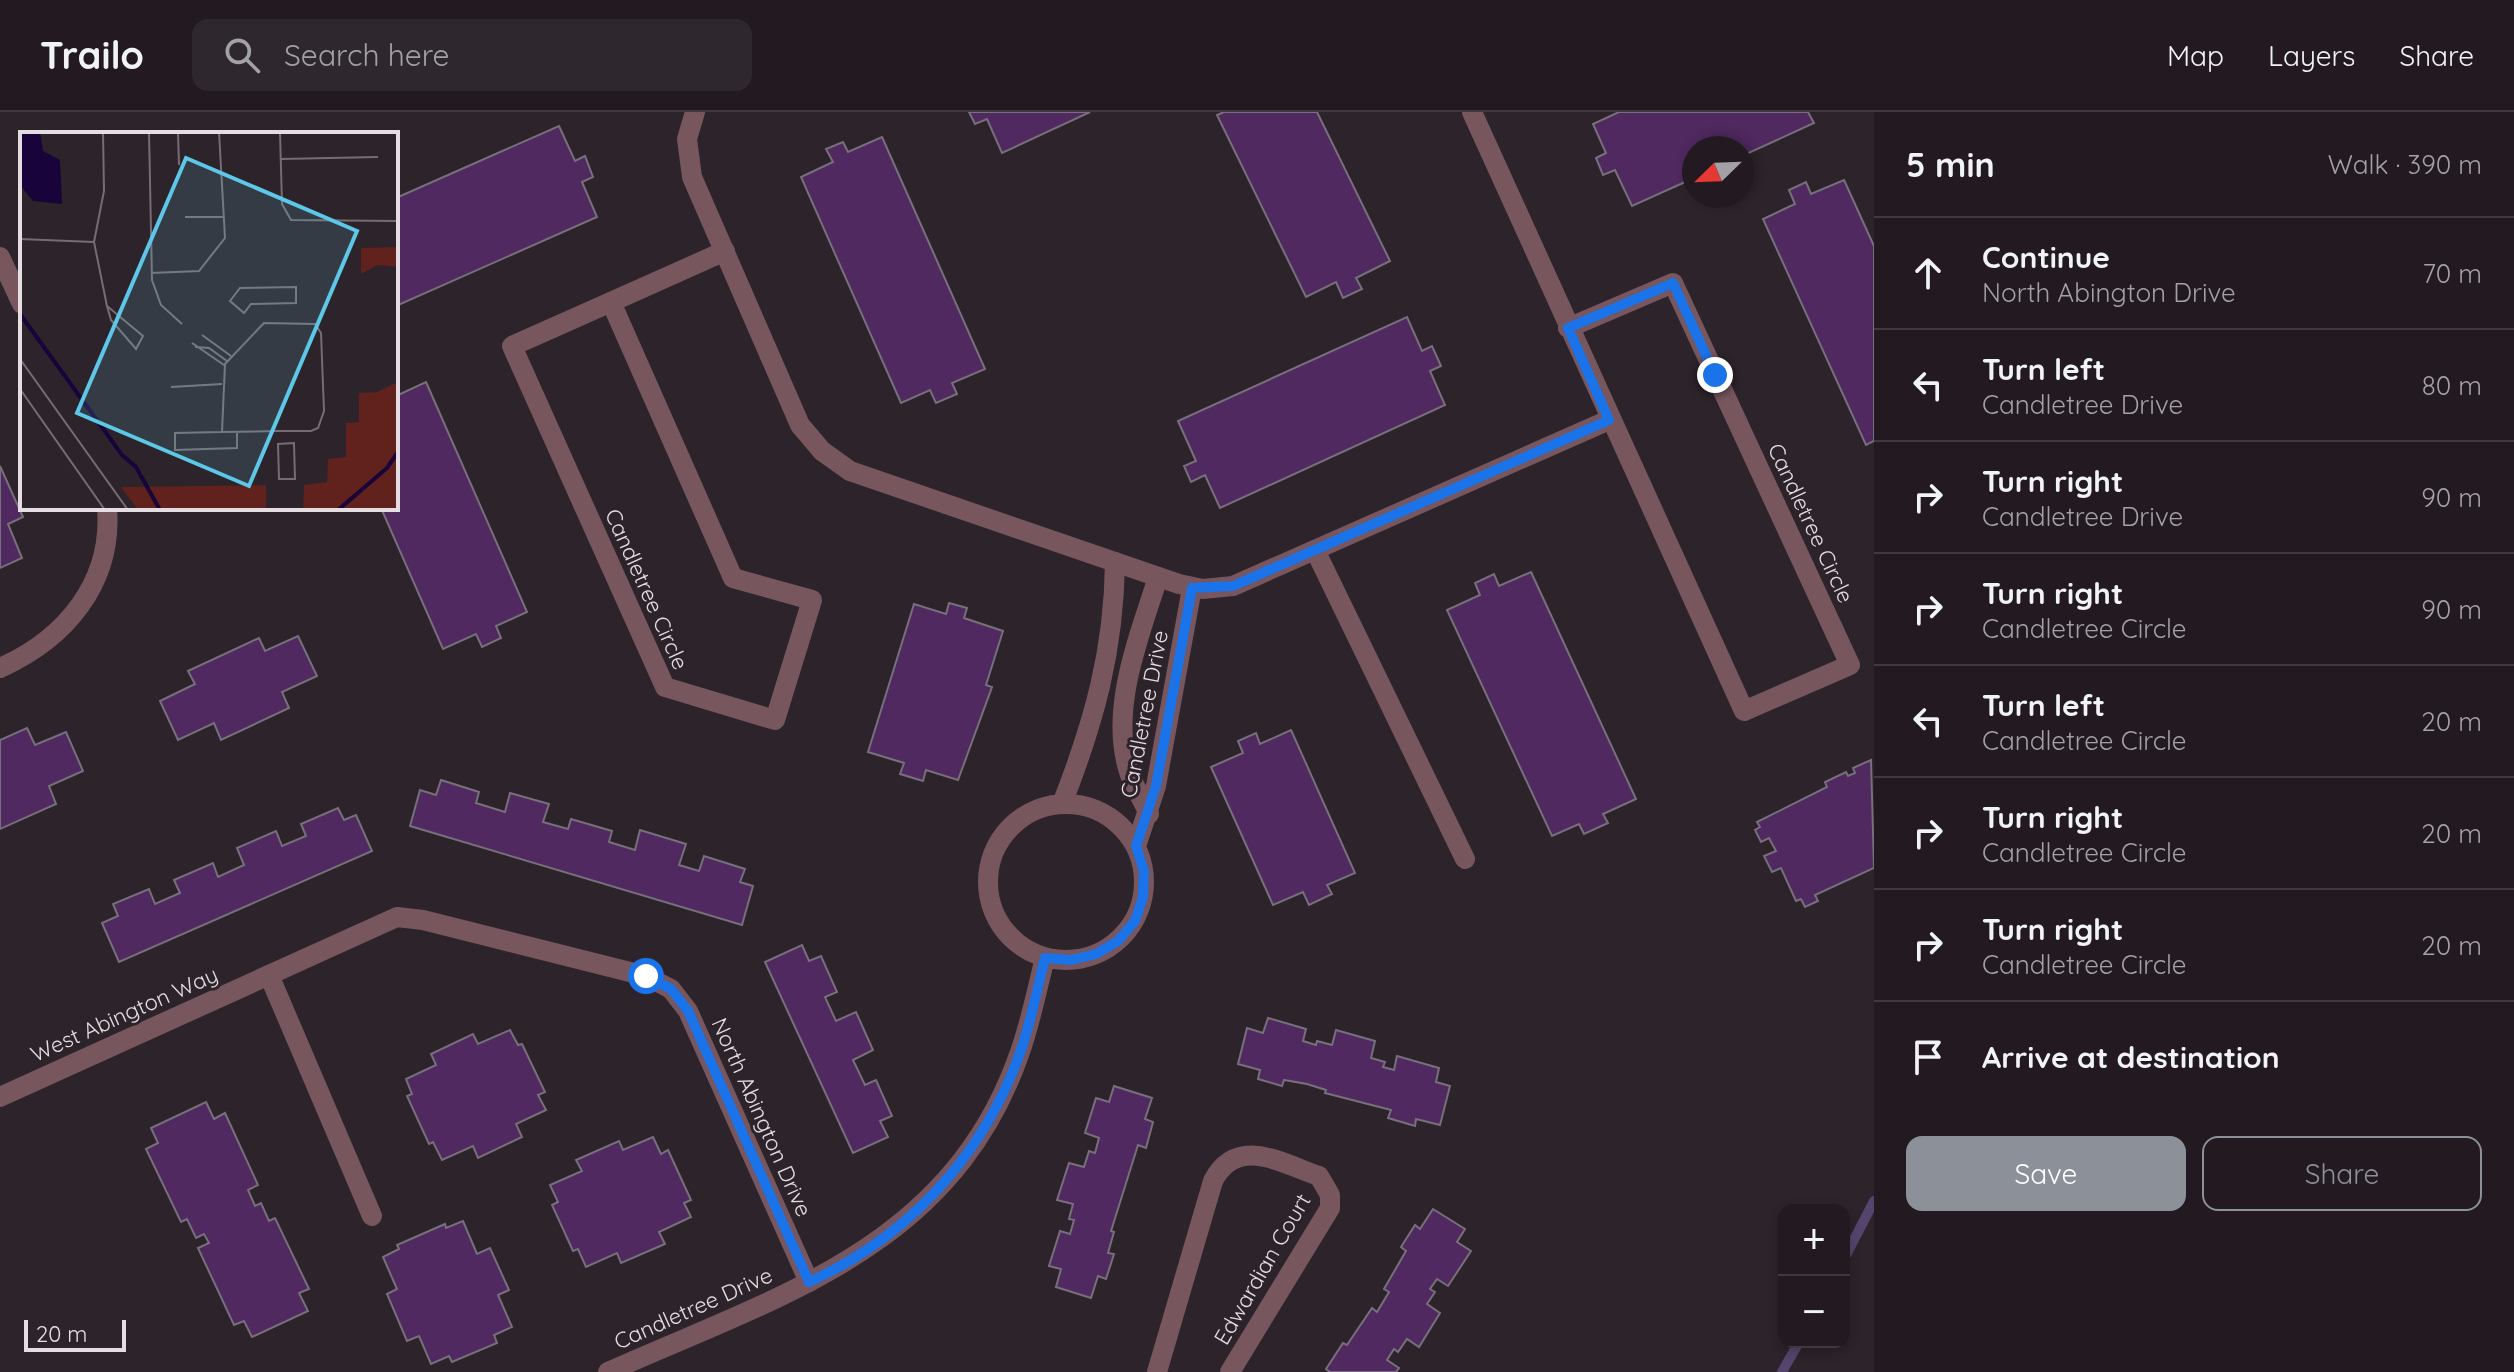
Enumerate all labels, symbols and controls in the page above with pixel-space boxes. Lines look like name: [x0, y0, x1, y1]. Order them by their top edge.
search box: [192, 19, 752, 91]
text: Trailo: [40, 31, 144, 79]
icon: search: [220, 33, 264, 77]
text: Search here: [284, 36, 450, 74]
text: Map: [2167, 38, 2224, 73]
text: Layers: [2268, 38, 2355, 73]
text: Share: [2399, 38, 2474, 73]
inset map: [20, 132, 398, 510]
north arrow: [1682, 136, 1754, 208]
text: 5 min: [1906, 143, 1995, 186]
text: Walk · 390 m: [2328, 148, 2482, 181]
text: Continue: [1982, 238, 2110, 276]
icon: ahead: [1906, 251, 1950, 295]
text: 70 m: [2422, 257, 2482, 290]
text: North Abington Drive: [1982, 276, 2236, 309]
text: Turn left: [1982, 350, 2105, 388]
route end: [1697, 357, 1733, 393]
icon: left: [1906, 363, 1950, 407]
text: 80 m: [2422, 369, 2482, 402]
text: Candletree Drive: [1982, 388, 2183, 421]
street label: Candletree Circle: [1762, 439, 1860, 607]
text: Turn right: [1982, 462, 2123, 500]
icon: right: [1906, 475, 1950, 519]
text: 90 m: [2421, 481, 2482, 514]
text: Candletree Drive: [1982, 500, 2183, 533]
street label: Candletree Circle: [599, 504, 695, 674]
text: Turn right: [1982, 574, 2123, 612]
icon: right: [1906, 587, 1950, 631]
text: 90 m: [2421, 593, 2482, 626]
text: Candletree Circle: [1982, 612, 2187, 645]
street label: Candletree Drive: [1114, 628, 1174, 800]
text: Turn left: [1982, 686, 2105, 724]
icon: left: [1906, 699, 1950, 743]
text: 20 m: [2421, 705, 2482, 738]
text: Candletree Circle: [1982, 724, 2187, 757]
text: Turn right: [1982, 798, 2123, 836]
icon: right: [1906, 811, 1950, 855]
text: 20 m: [2421, 817, 2482, 850]
text: Candletree Circle: [1982, 836, 2187, 869]
text: Turn right: [1982, 910, 2123, 948]
icon: right: [1906, 923, 1950, 967]
text: 20 m: [2421, 929, 2482, 962]
text: Candletree Circle: [1982, 948, 2187, 981]
route start: [628, 958, 664, 994]
street label: West Abington Way: [26, 960, 222, 1068]
street label: North Abington Drive: [706, 1013, 818, 1221]
icon: arrive: [1906, 1035, 1950, 1079]
text: Arrive at destination: [1982, 1038, 2280, 1076]
button: Save: [1906, 1136, 2186, 1211]
button: Share: [2202, 1136, 2482, 1211]
street label: Edwardian Court: [1207, 1188, 1317, 1350]
map controls: [1778, 1204, 1850, 1348]
button: +: [1778, 1204, 1850, 1276]
street label: Candletree Drive: [610, 1261, 776, 1355]
button: −: [1778, 1276, 1850, 1348]
scale bar: [24, 1316, 126, 1352]
text: 20 m: [36, 1320, 87, 1348]

